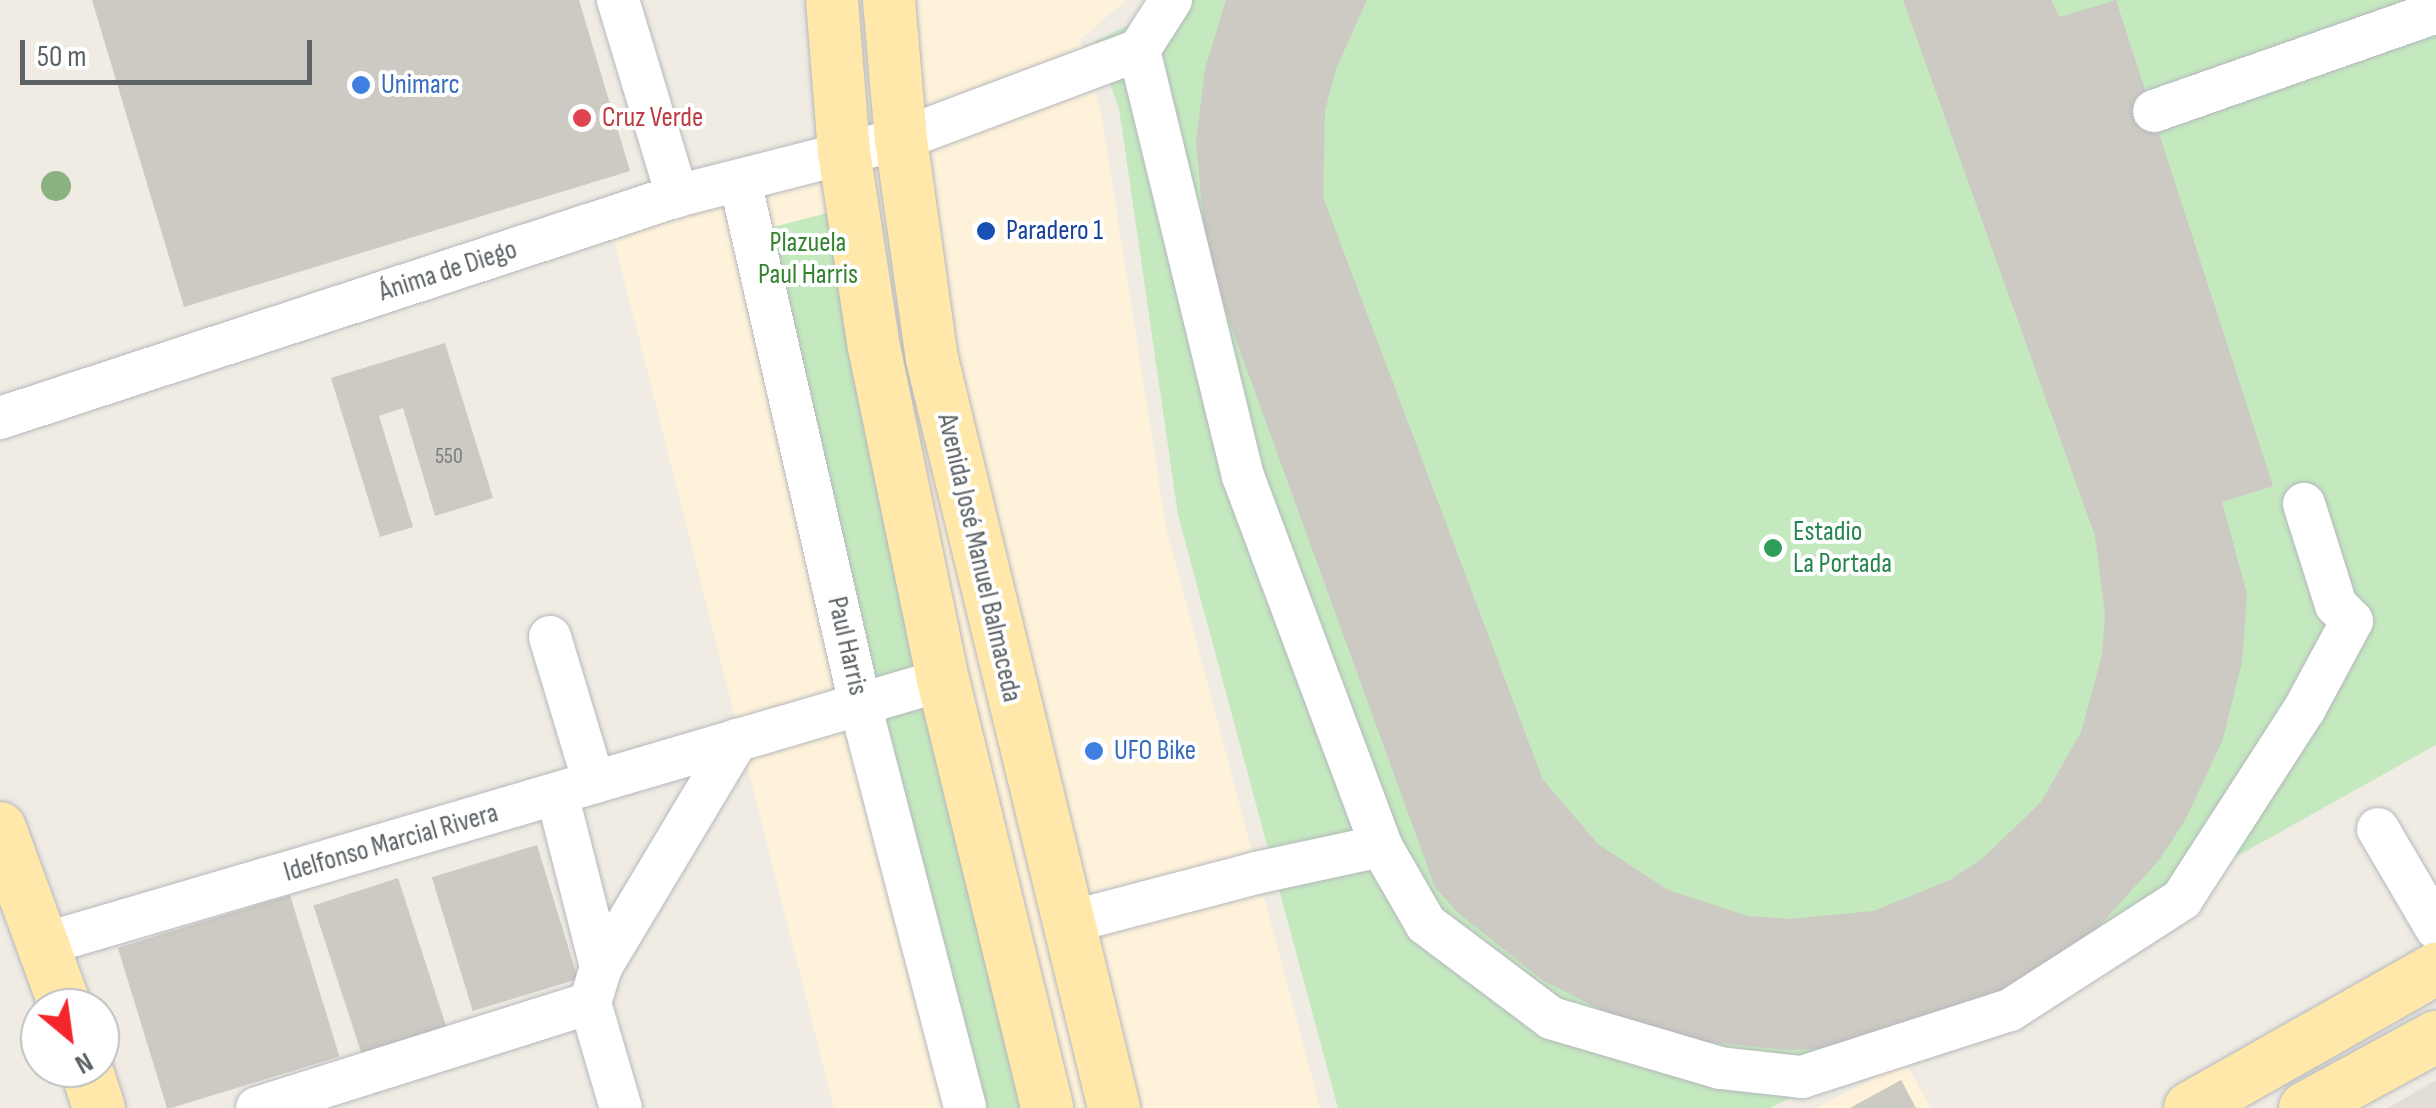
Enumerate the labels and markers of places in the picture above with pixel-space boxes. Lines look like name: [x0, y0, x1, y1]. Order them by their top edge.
place label: Unimarc: [381, 68, 460, 102]
marker: Unimarc: [350, 74, 372, 96]
place label: Cruz Verde: [602, 101, 703, 135]
marker: Cruz Verde: [571, 107, 593, 129]
place label: Paradero 1: [1006, 214, 1103, 248]
marker: Paradero 1: [975, 220, 997, 242]
place label: Estadio La Portada: [1793, 515, 1892, 581]
marker: Estadio La Portada: [1762, 537, 1784, 559]
place label: UFO Bike: [1114, 734, 1196, 768]
marker: UFO Bike: [1083, 740, 1105, 762]

